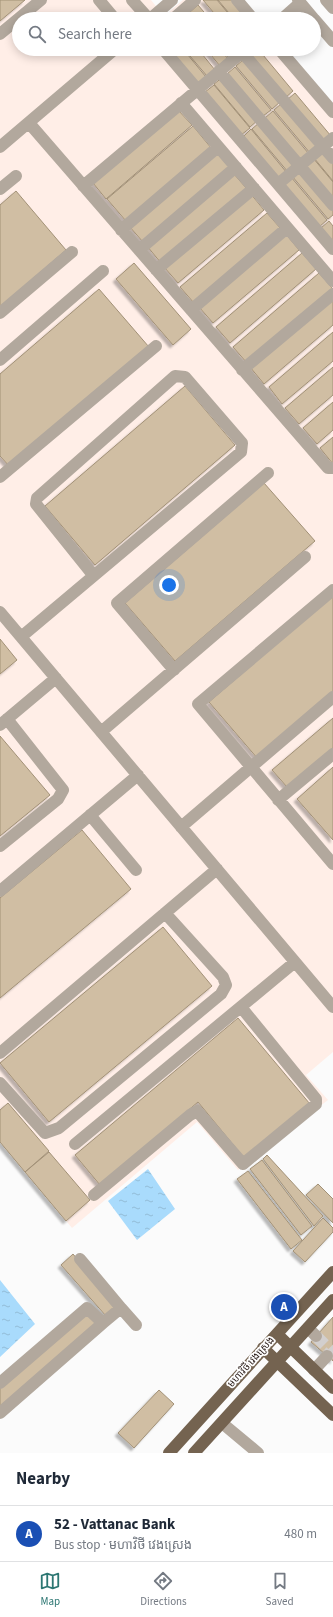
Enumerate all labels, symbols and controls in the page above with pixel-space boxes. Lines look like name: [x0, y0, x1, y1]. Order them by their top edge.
search box: [12, 12, 321, 56]
icon: search: [26, 23, 48, 45]
text: Search here: [58, 24, 132, 45]
your location: [159, 575, 179, 595]
pin: A: [271, 1292, 297, 1322]
street label: មហាវិថី វេងស្រេង: [224, 1333, 278, 1390]
text: Nearby: [16, 1467, 70, 1491]
text: 52 - Vattanac Bank: [54, 1514, 175, 1535]
text: A: [25, 1525, 33, 1543]
text: 480 m: [284, 1525, 317, 1543]
text: Bus stop · មហាវិថី វេងស្រេង: [54, 1536, 192, 1554]
tab: Map: [39, 1570, 61, 1609]
tab: Directions: [140, 1570, 187, 1609]
tab: Saved: [266, 1570, 294, 1609]

